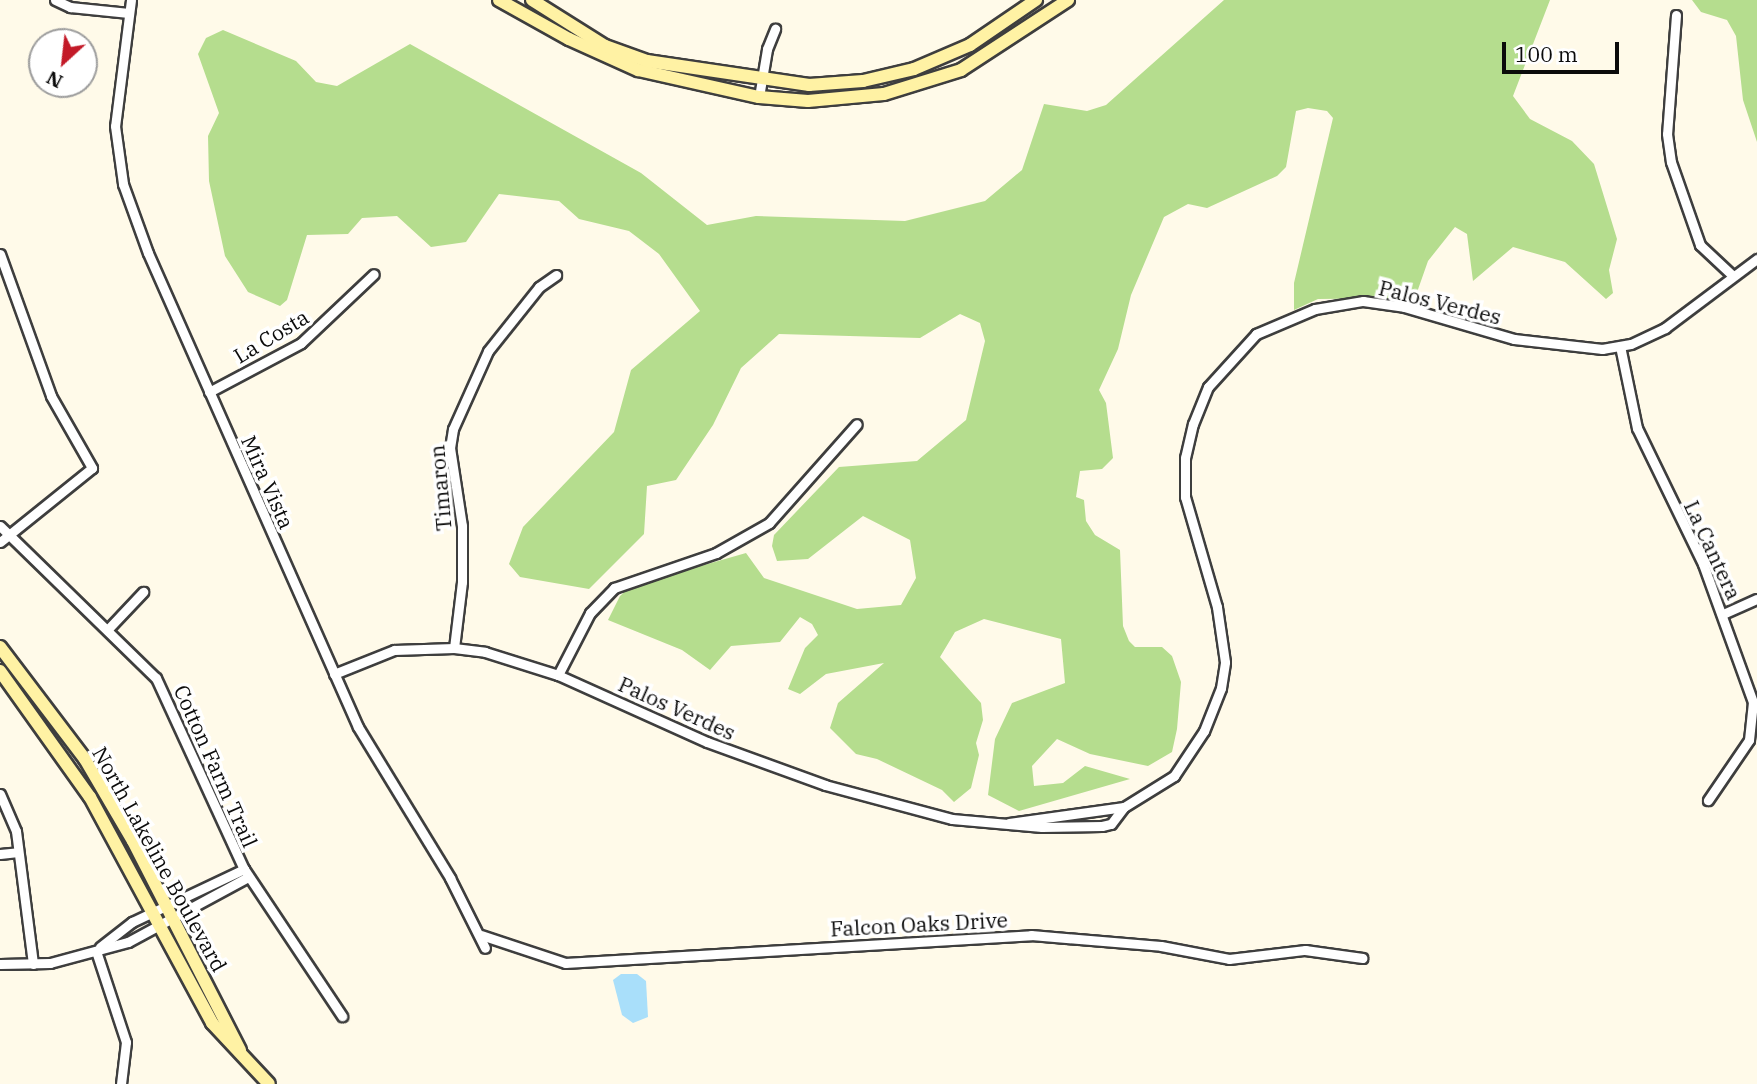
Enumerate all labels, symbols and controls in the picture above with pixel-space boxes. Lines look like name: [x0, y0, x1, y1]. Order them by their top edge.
north arrow: [28, 28, 98, 98]
scale bar: [1505, 28, 1622, 72]
text: 100 m: [1515, 40, 1578, 68]
text: N: [42, 66, 67, 94]
street label: Palos Verdes: [1376, 275, 1504, 329]
street label: La Costa: [229, 304, 313, 368]
street label: Mira Vista: [236, 431, 300, 533]
street label: Timaron: [424, 444, 456, 532]
street label: La Cantera: [1679, 496, 1747, 604]
street label: Palos Verdes: [615, 671, 739, 745]
street label: Cotton Farm Trail: [169, 681, 263, 851]
street label: North Lakeline Boulevard: [88, 742, 232, 976]
street label: Falcon Oaks Drive: [830, 907, 1008, 941]

